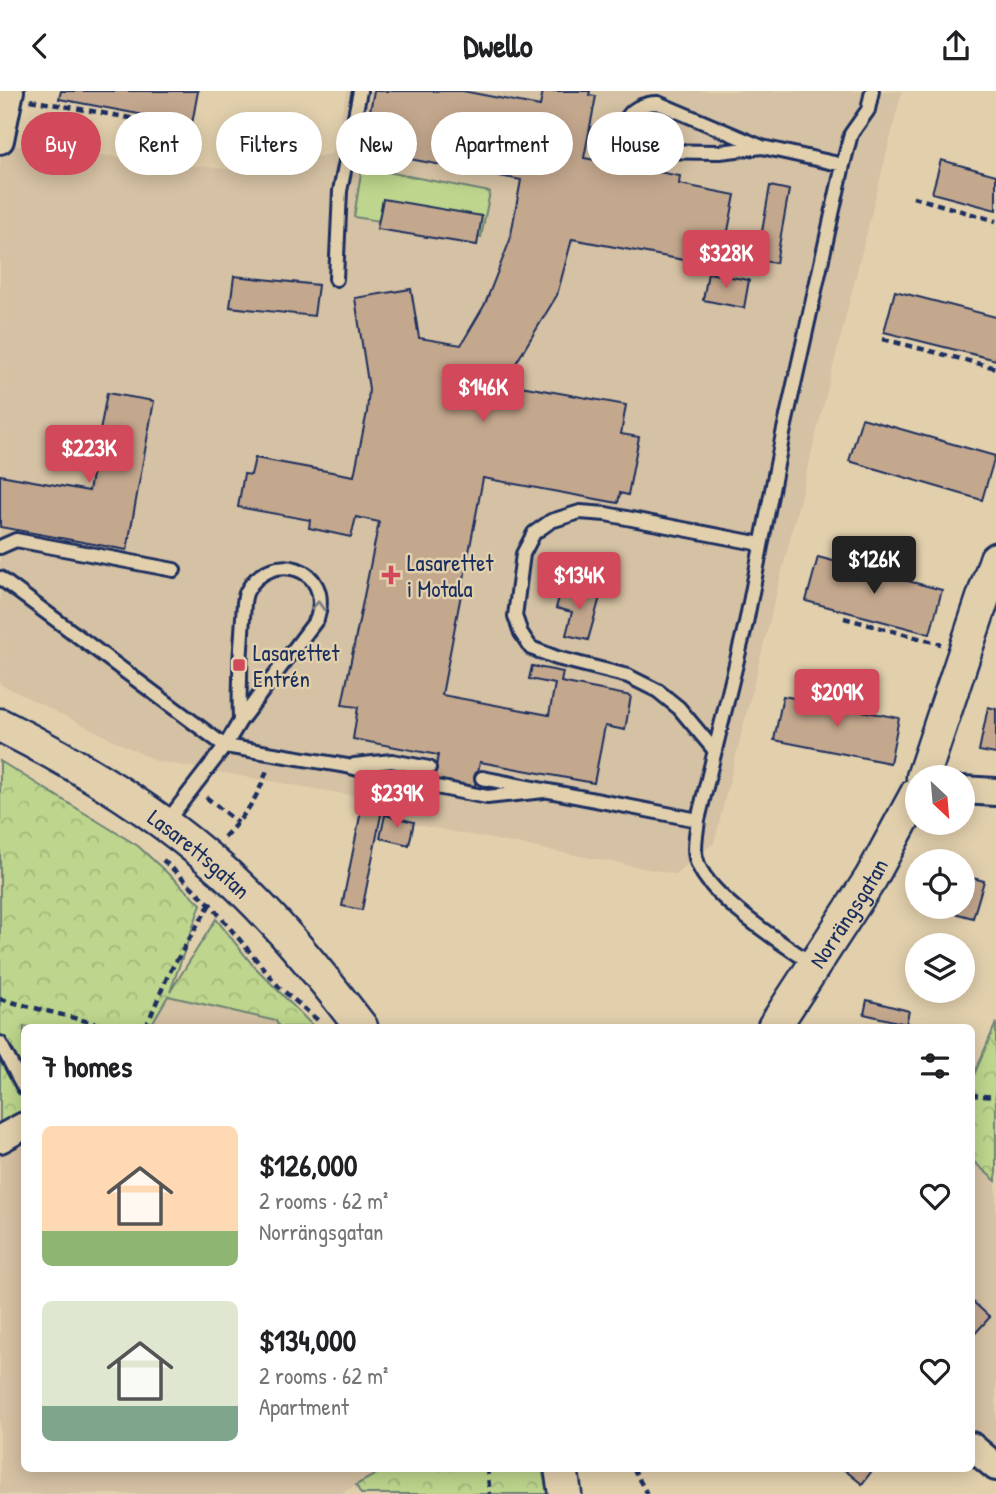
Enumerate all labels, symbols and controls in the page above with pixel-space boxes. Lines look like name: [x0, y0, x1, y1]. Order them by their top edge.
text: Dwello: [463, 24, 533, 67]
icon: back: [21, 27, 59, 65]
icon: share: [937, 27, 975, 65]
chip: Buy: [21, 112, 101, 175]
chip: Rent: [115, 112, 202, 175]
chip: Filters: [216, 112, 322, 175]
chip: New: [336, 112, 417, 175]
chip: Apartment: [431, 112, 573, 175]
chip: House: [587, 112, 684, 175]
pin: $328K: [677, 231, 775, 290]
text: $328K: [699, 237, 753, 268]
pin: $146K: [434, 365, 532, 424]
text: $146K: [458, 371, 508, 402]
pin: $223K: [40, 425, 138, 485]
text: $223K: [61, 432, 117, 463]
pin: $126K: [825, 537, 923, 596]
text: $126K: [848, 543, 900, 574]
place label: Lasarettet i Motala: [407, 547, 494, 604]
pin: $134K: [530, 553, 628, 612]
text: $134K: [554, 559, 604, 590]
marker: Lasarettet i Motala: [381, 565, 401, 585]
one-way arrow: [311, 600, 326, 611]
place label: Lasarettet Entrén: [253, 637, 340, 694]
marker: Lasarettet Entrén: [231, 657, 247, 673]
pin: $209K: [788, 669, 886, 729]
text: $209K: [810, 676, 864, 707]
north arrow: [905, 765, 975, 835]
map controls: [905, 765, 975, 1003]
pin: $239K: [348, 771, 446, 830]
text: $239K: [370, 777, 424, 808]
street label: Lasarettsgatan: [142, 801, 258, 905]
button: locate: [905, 849, 975, 919]
street label: Norrängsgatan: [801, 853, 894, 974]
button: layers: [905, 933, 975, 1003]
text: 7 homes: [42, 1046, 132, 1086]
icon: filters: [916, 1047, 954, 1085]
text: $126,000: [259, 1145, 358, 1185]
icon: home: [98, 1154, 182, 1238]
icon: heart: [916, 1177, 954, 1215]
text: 2 rooms · 62 m²: [259, 1185, 388, 1216]
text: Norrängsgatan: [259, 1216, 383, 1247]
text: $134,000: [259, 1320, 356, 1360]
icon: home: [98, 1329, 182, 1413]
icon: heart: [916, 1352, 954, 1390]
text: 2 rooms · 62 m²: [259, 1360, 388, 1391]
text: Apartment: [259, 1391, 349, 1422]

